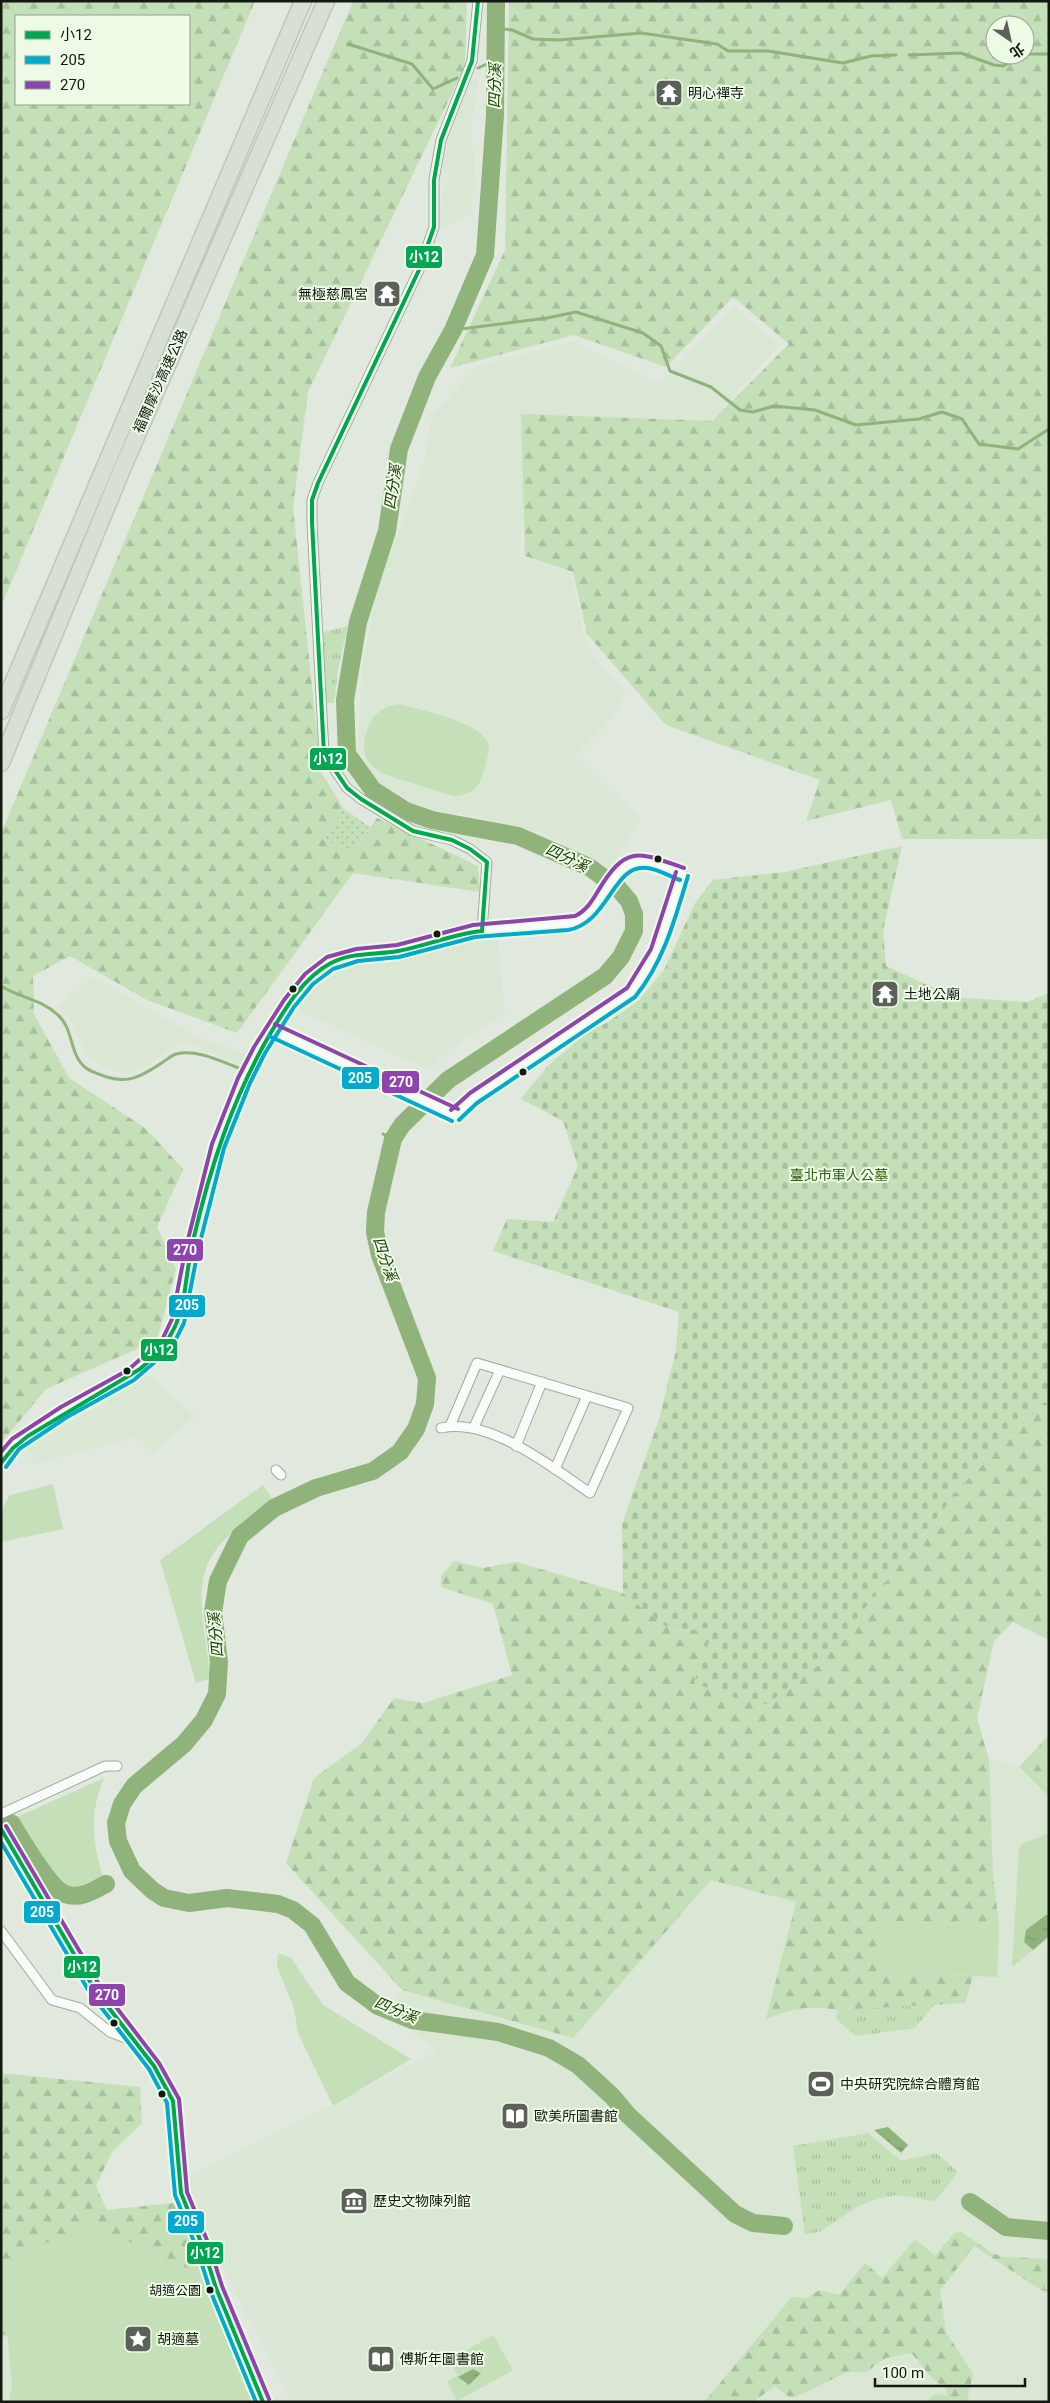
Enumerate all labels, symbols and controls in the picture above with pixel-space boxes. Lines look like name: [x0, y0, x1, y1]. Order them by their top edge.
legend: [15, 15, 190, 105]
north arrow: [985, 15, 1035, 65]
text: 小12: [60, 26, 92, 44]
text: 北: [1007, 40, 1028, 61]
text: 205: [60, 51, 85, 69]
water label: 四分溪: [486, 61, 504, 109]
text: 270: [60, 76, 85, 94]
temple icon: 明心禪寺: [654, 78, 684, 108]
place label: 明心禪寺: [688, 85, 744, 101]
line badge: 小12: [405, 245, 443, 269]
text: 小12: [409, 249, 439, 265]
temple icon: 無極慈鳳宮: [372, 279, 402, 309]
place label: 無極慈鳳宮: [298, 286, 368, 302]
street label: 福爾摩沙高速公路: [130, 327, 190, 435]
water label: 四分溪: [381, 461, 405, 511]
line badge: 小12: [309, 747, 347, 771]
text: 小12: [313, 751, 343, 767]
water label: 四分溪: [543, 840, 593, 877]
unlabelled marker: [653, 854, 663, 864]
unlabelled marker: [432, 929, 442, 939]
temple icon: 土地公廟: [870, 979, 900, 1009]
unlabelled marker: [288, 984, 298, 994]
place label: 土地公廟: [904, 986, 960, 1002]
line badge: 205: [341, 1066, 380, 1090]
unlabelled marker: [518, 1067, 528, 1077]
text: 205: [348, 1070, 372, 1086]
line badge: 270: [381, 1070, 420, 1094]
text: 270: [389, 1074, 413, 1090]
park label: 臺北市軍人公墓: [790, 1167, 888, 1183]
water label: 四分溪: [369, 1235, 401, 1285]
line badge: 270: [166, 1238, 204, 1262]
text: 270: [173, 1242, 197, 1258]
line badge: 205: [168, 1294, 206, 1318]
text: 205: [175, 1297, 199, 1313]
line badge: 小12: [140, 1338, 178, 1362]
text: 小12: [144, 1342, 174, 1358]
unlabelled marker: [122, 1366, 132, 1376]
water label: 四分溪: [205, 1610, 227, 1658]
line badge: 205: [23, 1900, 61, 1924]
text: 205: [30, 1904, 54, 1920]
line badge: 小12: [63, 1955, 101, 1979]
text: 小12: [67, 1959, 97, 1975]
line badge: 270: [88, 1983, 126, 2007]
text: 270: [95, 1987, 119, 2003]
water label: 四分溪: [372, 1993, 422, 2028]
unlabelled marker: [109, 2018, 119, 2028]
sports icon: 中央研究院綜合體育館: [806, 2069, 836, 2099]
place label: 中央研究院綜合體育館: [840, 2076, 980, 2092]
unlabelled marker: [157, 2089, 167, 2099]
library icon: 歐美所圖書館: [500, 2101, 530, 2131]
place label: 歐美所圖書館: [534, 2108, 618, 2124]
museum icon: 歷史文物陳列館: [339, 2186, 369, 2216]
place label: 歷史文物陳列館: [373, 2193, 471, 2209]
line badge: 205: [167, 2210, 205, 2234]
text: 205: [174, 2213, 198, 2229]
line badge: 小12: [186, 2241, 224, 2265]
text: 小12: [190, 2245, 220, 2261]
place label: 胡適公園: [149, 2283, 201, 2298]
marker: 胡適公園: [205, 2285, 215, 2295]
place icon: 胡適墓: [123, 2324, 153, 2354]
place label: 胡適墓: [157, 2331, 199, 2347]
library icon: 傅斯年圖書館: [366, 2344, 396, 2374]
place label: 傅斯年圖書館: [400, 2351, 484, 2367]
scale bar: [875, 2356, 1025, 2388]
text: 100 m: [882, 2364, 924, 2382]

